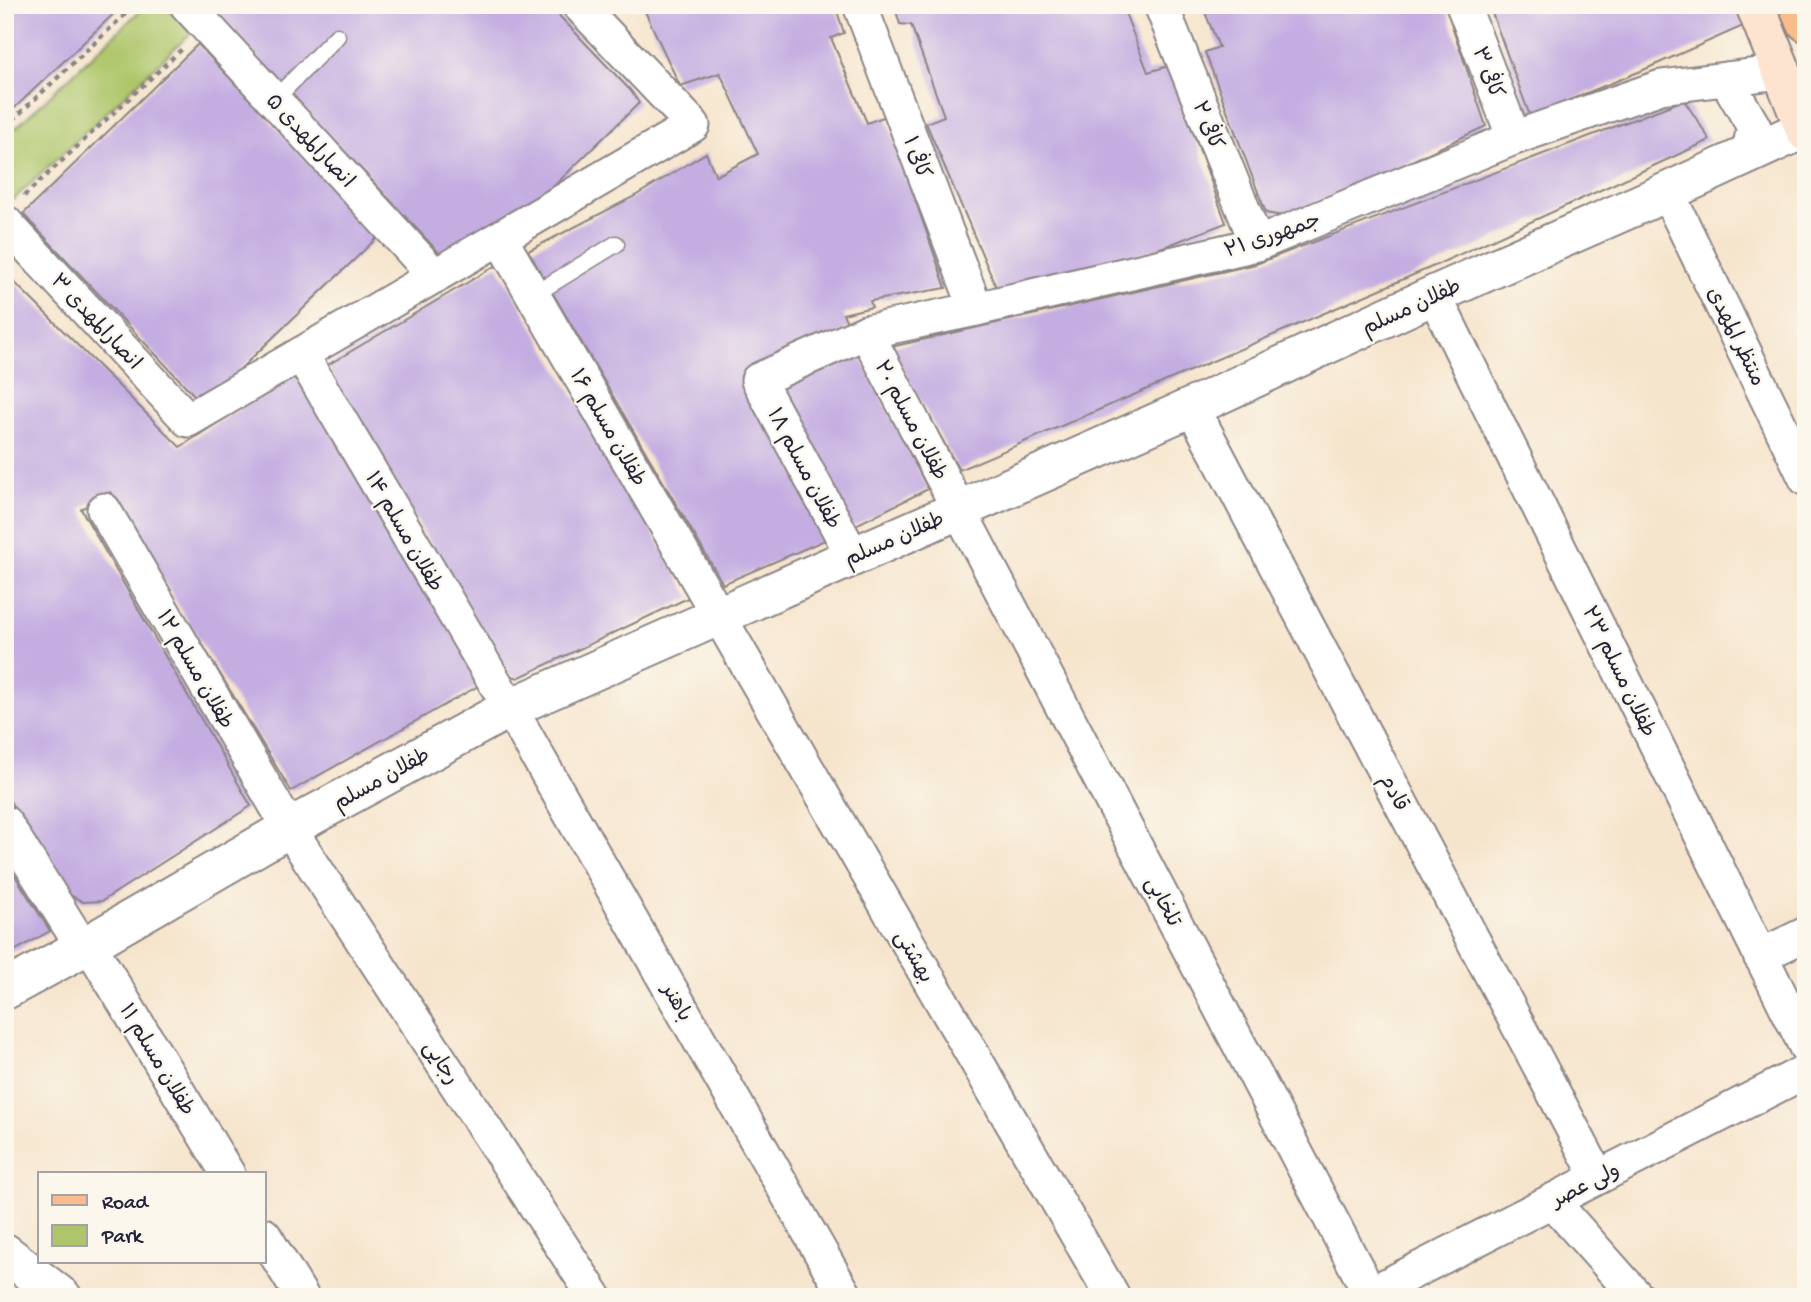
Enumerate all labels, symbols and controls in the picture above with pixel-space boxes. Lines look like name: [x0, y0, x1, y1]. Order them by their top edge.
street label: کافی ۳: [1465, 42, 1512, 103]
street label: انصارالمهدی ۵: [259, 90, 358, 195]
street label: کافی ۲: [1185, 97, 1231, 154]
street label: کافی ۱: [895, 132, 939, 183]
street label: جمهوری ۲۱: [1222, 209, 1325, 265]
street label: انصارالمهدی ۳: [44, 270, 145, 377]
street label: طفلان مسلم: [1359, 275, 1466, 343]
street label: منتظر المهدی: [1699, 284, 1769, 391]
street label: طفلان مسلم ۲۰: [867, 357, 951, 486]
street label: طفلان مسلم ۱۶: [562, 366, 650, 492]
street label: طفلان مسلم ۱۸: [760, 405, 844, 534]
street label: طفلان مسلم ۱۴: [357, 468, 446, 597]
street label: طفلان مسلم: [842, 508, 949, 574]
street label: طفلان مسلم ۲۳: [1574, 603, 1659, 742]
street label: طفلان مسلم ۱۲: [149, 607, 237, 735]
street label: طفلان مسلم: [330, 744, 435, 818]
street label: قادم: [1372, 771, 1412, 817]
street label: تلخابی: [1137, 873, 1185, 933]
street label: بهشتی: [887, 927, 937, 988]
street label: باهنر: [653, 979, 696, 1027]
street label: طفلان مسلم ۱۱: [112, 1000, 198, 1121]
street label: رجایی: [416, 1037, 462, 1091]
street label: ولی عصر: [1546, 1159, 1625, 1216]
legend: [38, 1172, 266, 1264]
text: Road: [102, 1192, 150, 1217]
text: Park: [101, 1226, 145, 1251]

